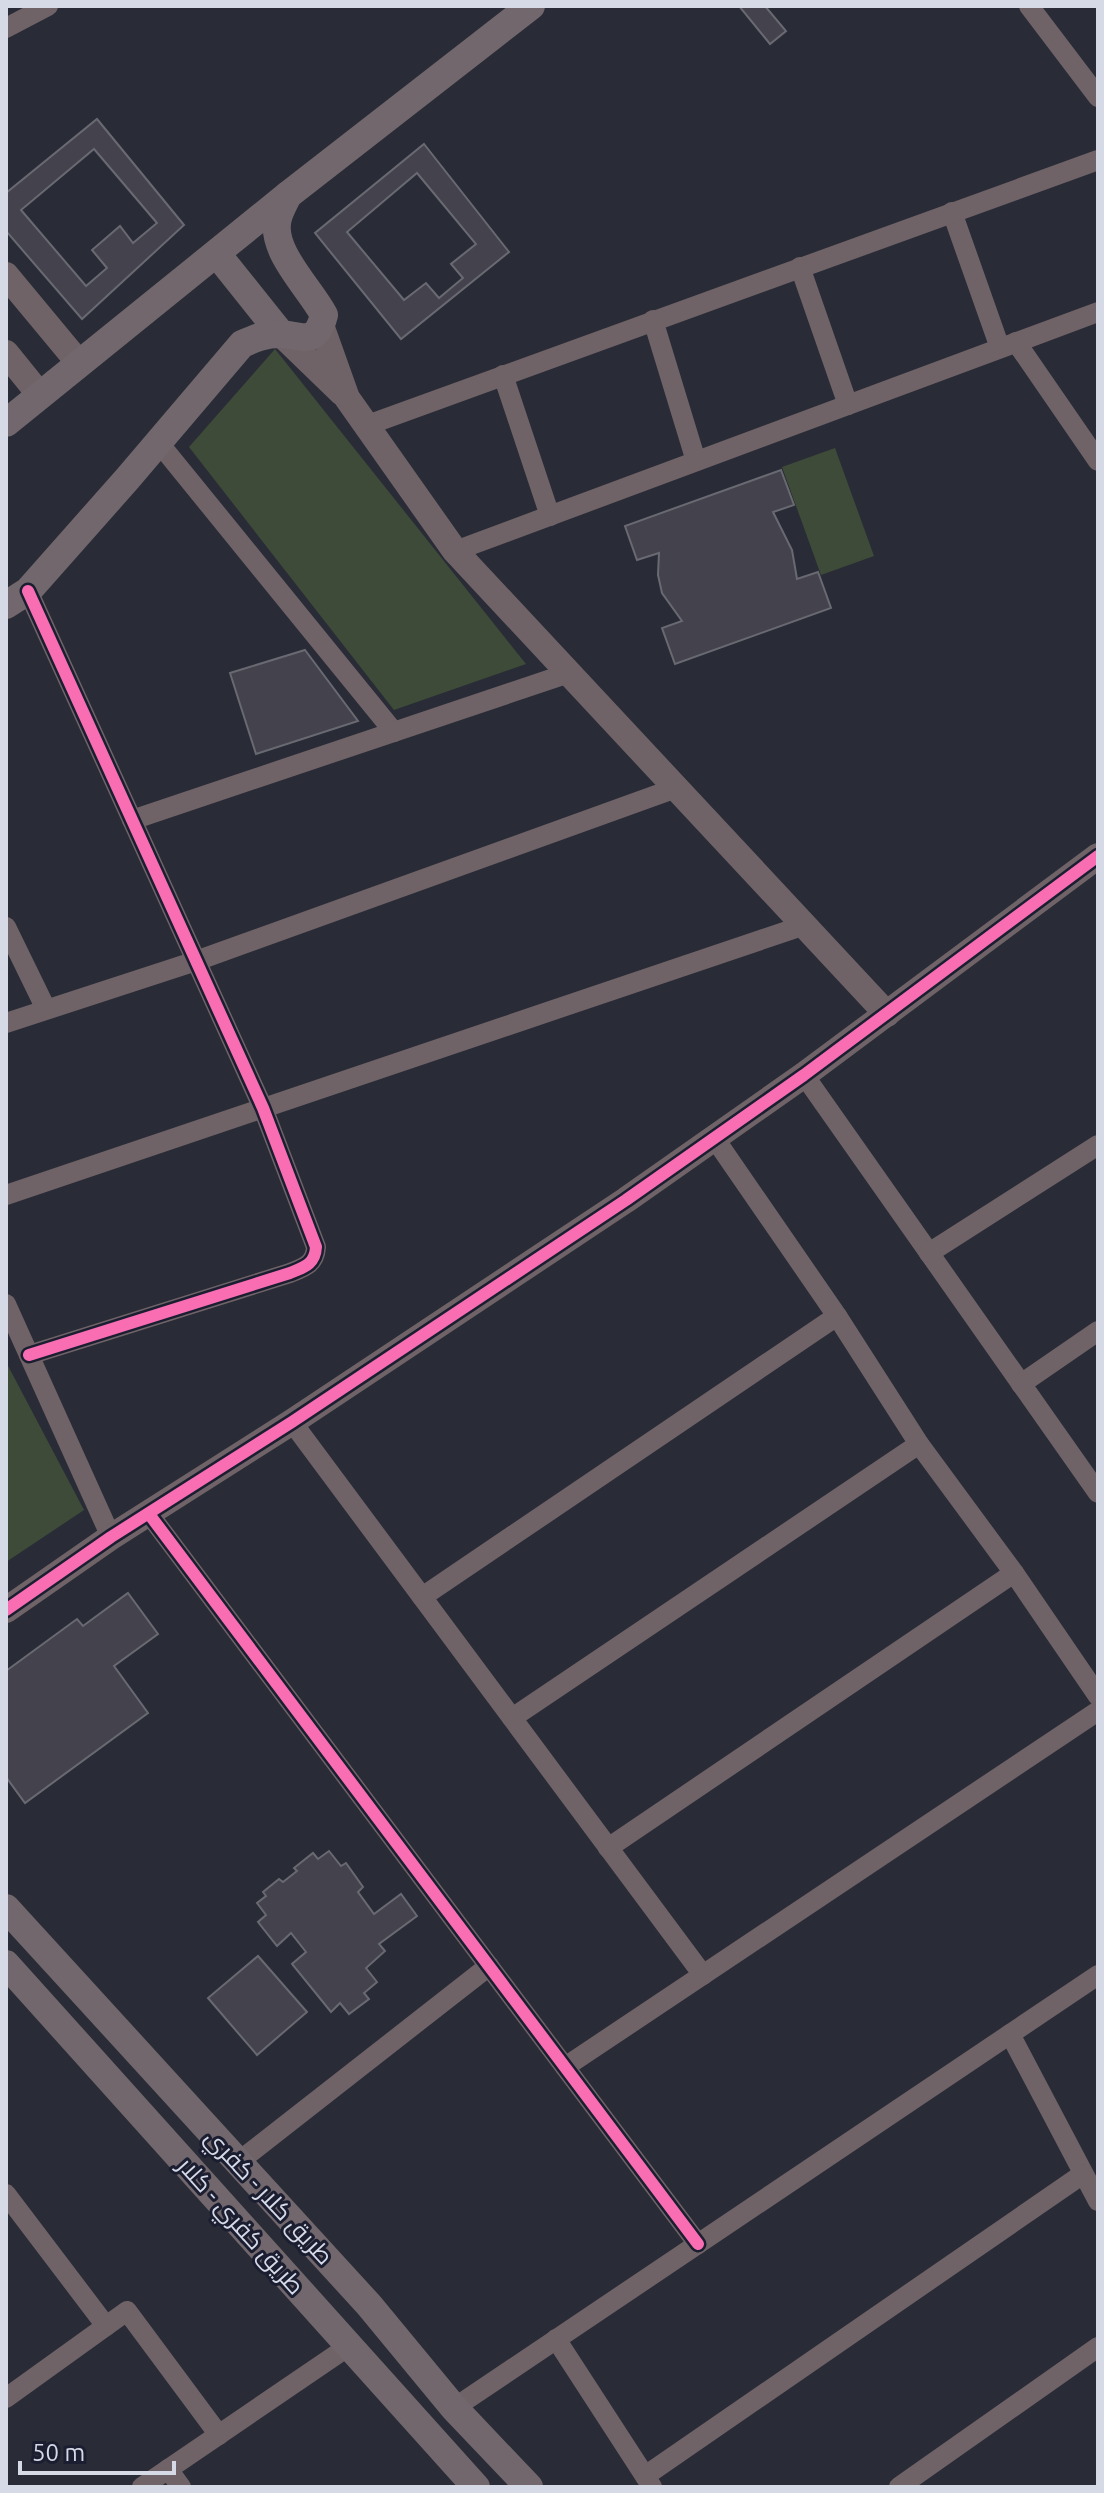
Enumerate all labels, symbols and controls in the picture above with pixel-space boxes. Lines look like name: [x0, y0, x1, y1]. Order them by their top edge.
street label: طريق كلار - كفري: [196, 2124, 339, 2273]
street label: طريق كفري - كلار: [168, 2150, 310, 2303]
scale bar: [20, 2425, 174, 2475]
text: 50 m: [32, 2439, 85, 2466]

